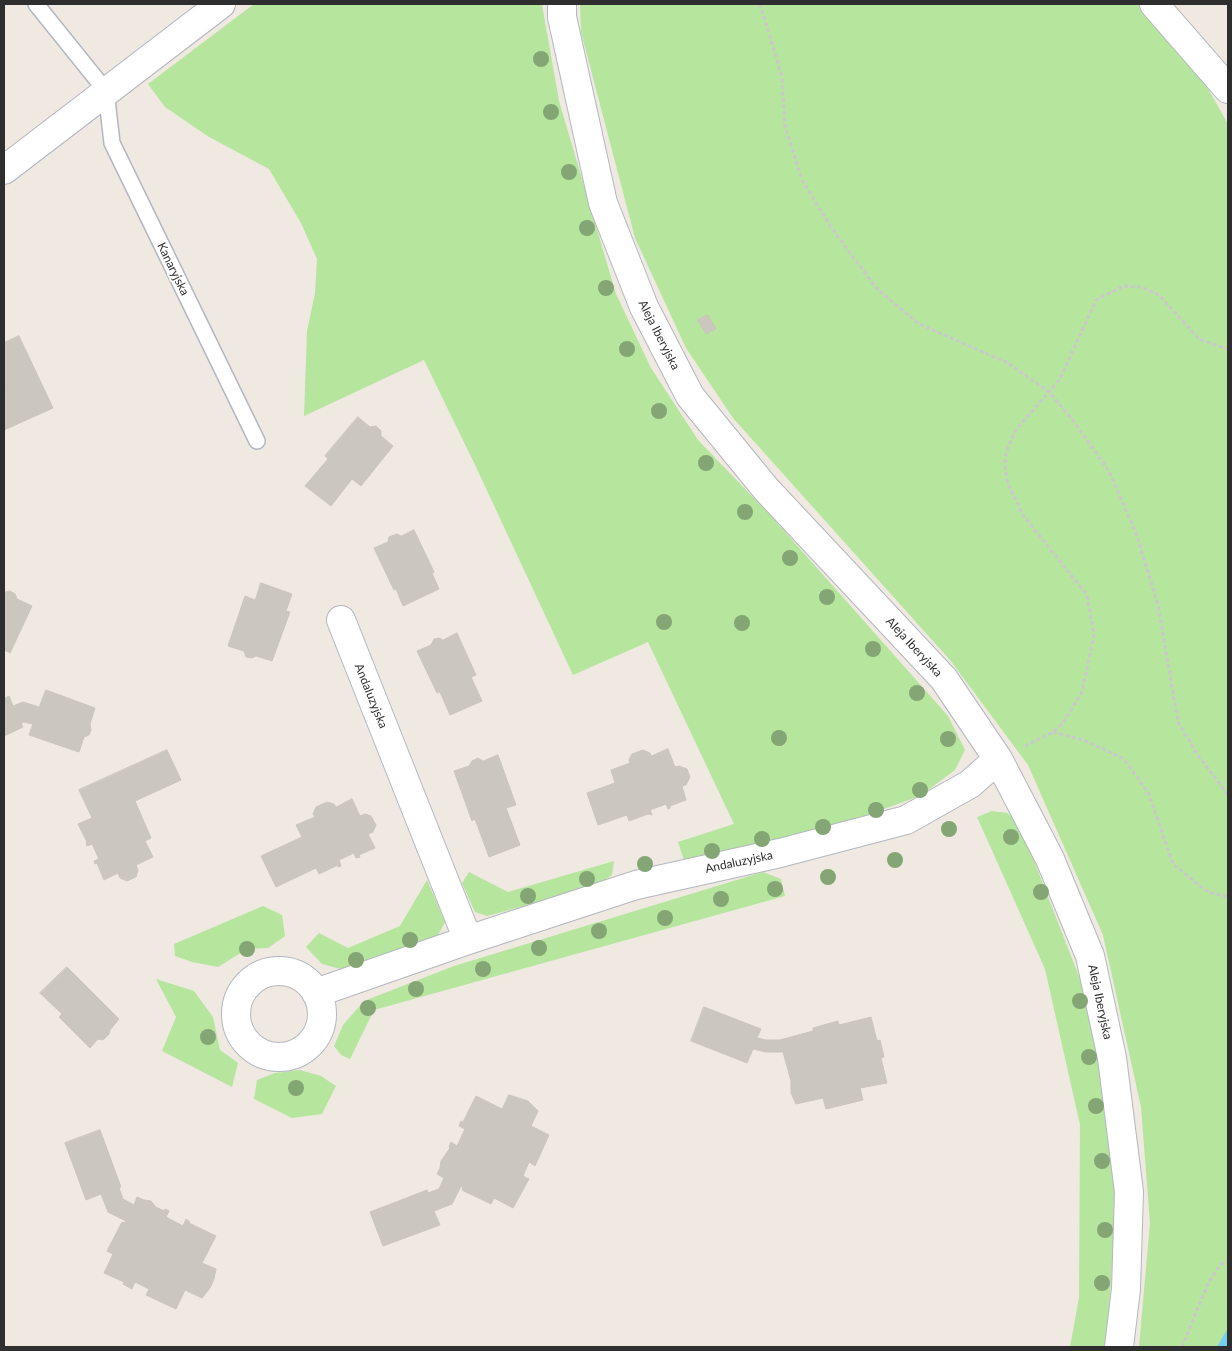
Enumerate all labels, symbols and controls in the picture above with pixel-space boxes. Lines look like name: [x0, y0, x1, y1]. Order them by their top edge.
street label: Kanaryjska: [154, 240, 192, 298]
street label: Aleja Iberyjska: [635, 298, 683, 372]
street label: Aleja Iberyjska: [883, 614, 945, 680]
street label: Andaluzyjska: [351, 661, 391, 731]
street label: Andaluzyjska: [704, 848, 774, 876]
street label: Aleja Iberyjska: [1085, 963, 1115, 1041]

